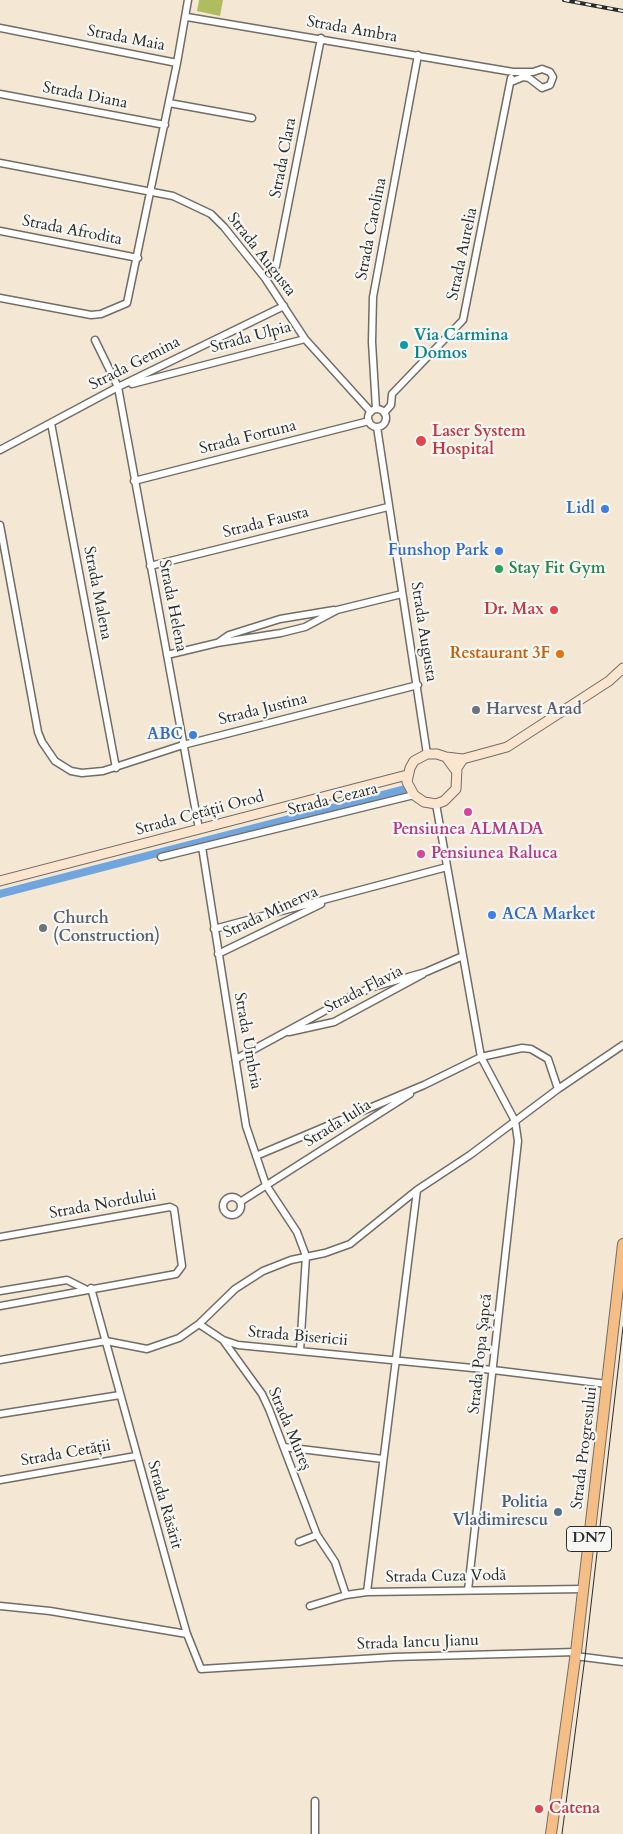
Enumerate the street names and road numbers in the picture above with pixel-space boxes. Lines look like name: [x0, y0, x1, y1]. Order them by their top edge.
street label: Strada Ambra: [305, 13, 399, 47]
street label: Strada Maia: [85, 22, 167, 56]
street label: Strada Diana: [41, 78, 129, 114]
street label: Strada Clara: [267, 116, 301, 200]
street label: Strada Carolina: [353, 176, 391, 282]
street label: Strada Aurelia: [444, 206, 482, 302]
street label: Strada Augusta: [222, 209, 300, 301]
street label: Strada Afrodita: [20, 212, 124, 250]
street label: Strada Ulpia: [209, 318, 293, 358]
street label: Strada Gemina: [86, 333, 184, 395]
street label: Strada Fortuna: [198, 417, 298, 459]
street label: Strada Fausta: [221, 503, 311, 543]
street label: Strada Malena: [79, 545, 115, 641]
street label: Strada Helena: [154, 558, 190, 654]
street label: Strada Augusta: [406, 581, 440, 683]
street label: Strada Justina: [217, 690, 309, 730]
street label: Strada Cezara: [286, 780, 380, 820]
street label: Strada Cetății Orod: [134, 788, 266, 840]
street label: Strada Minerva: [221, 883, 321, 943]
street label: Strada Flavia: [322, 962, 406, 1018]
street label: Strada Umbria: [229, 991, 265, 1091]
street label: Strada Iulia: [301, 1096, 375, 1152]
street label: Strada Nordului: [48, 1186, 158, 1224]
street label: Strada Popa Șapcă: [465, 1293, 497, 1415]
street label: Strada Bisericii: [247, 1323, 349, 1351]
street label: Strada Mureș: [263, 1385, 315, 1473]
street label: Strada Progresului: [568, 1386, 602, 1510]
street label: Strada Cetății: [20, 1437, 112, 1471]
street label: Strada Răsărit: [142, 1459, 186, 1551]
road number: DN7: [566, 1526, 612, 1552]
street label: Strada Cuza Vodă: [386, 1566, 506, 1588]
street label: Strada Iancu Jianu: [357, 1631, 479, 1655]

